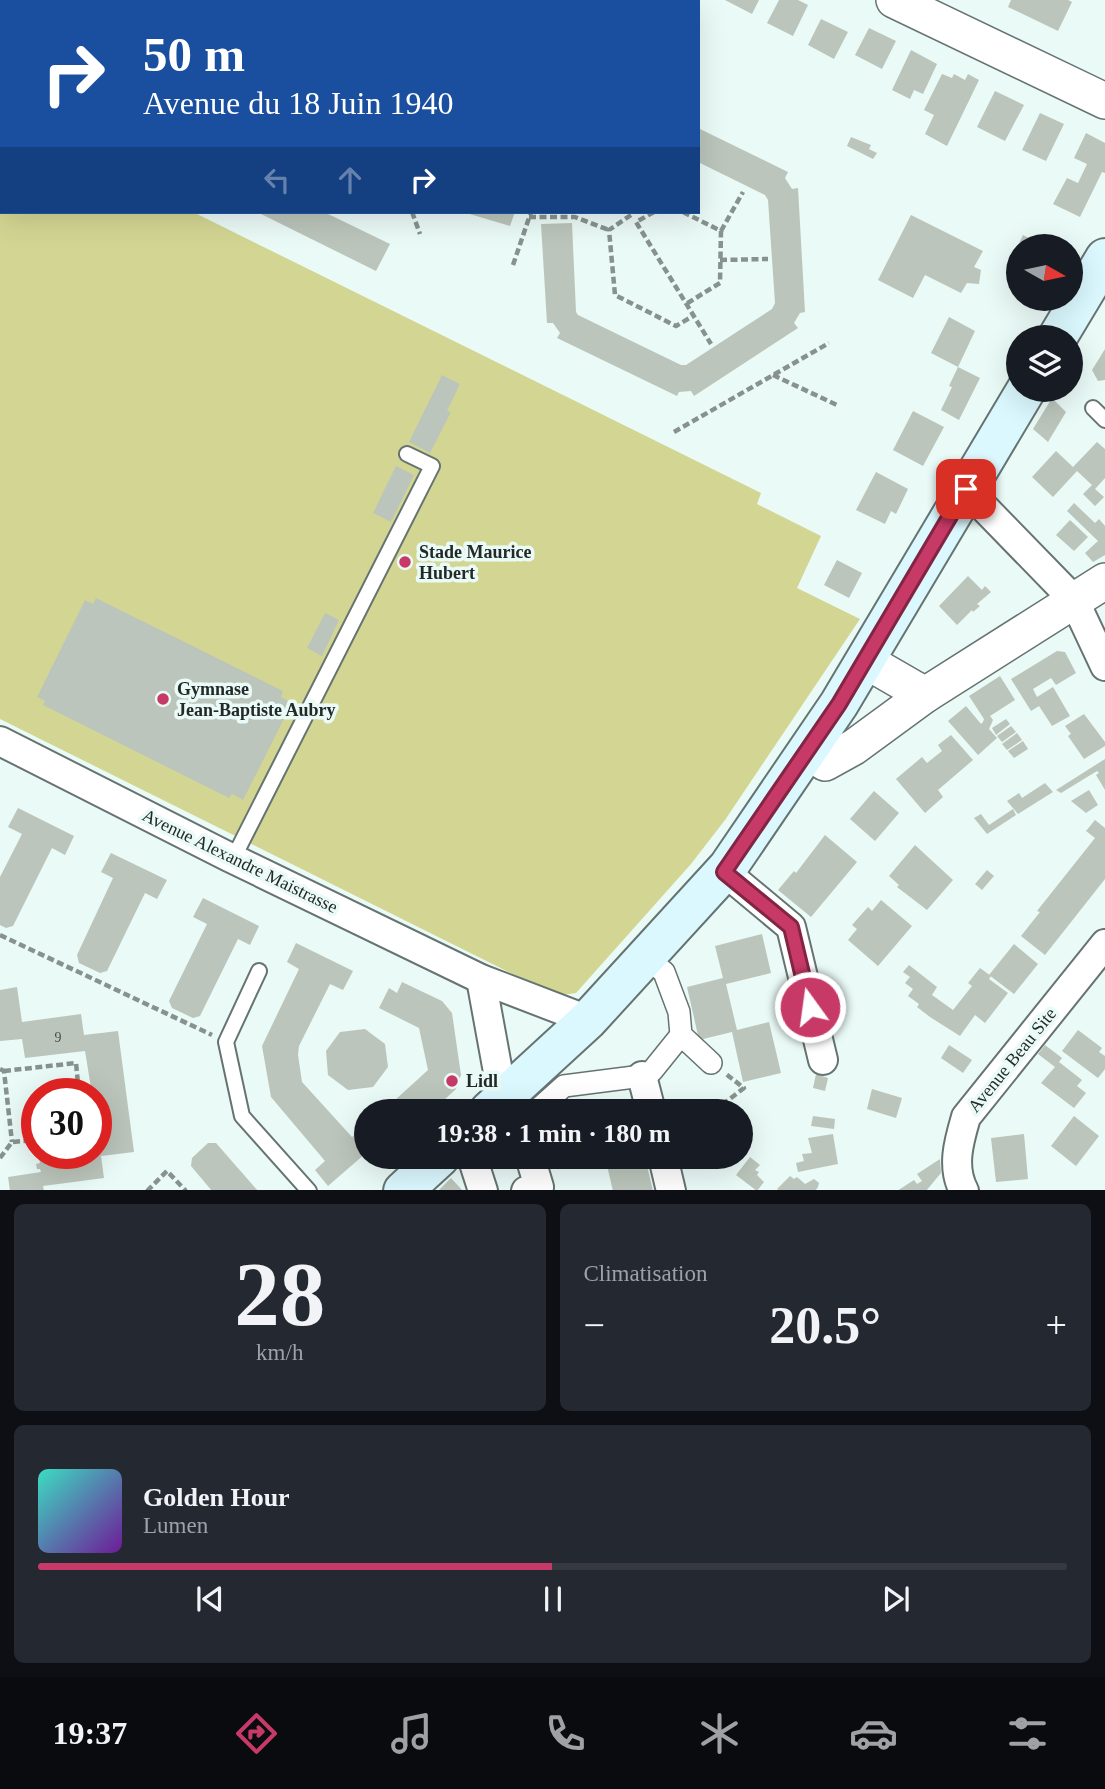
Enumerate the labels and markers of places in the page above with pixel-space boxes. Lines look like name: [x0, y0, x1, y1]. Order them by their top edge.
pin: [936, 459, 996, 519]
place label: Stade Maurice Hubert: [419, 542, 531, 583]
marker: Stade Maurice Hubert: [397, 554, 413, 570]
place label: Gymnase Jean-Baptiste Aubry: [177, 679, 336, 720]
marker: Gymnase Jean-Baptiste Aubry: [155, 691, 171, 707]
place label: Lidl: [466, 1071, 498, 1091]
marker: Lidl: [444, 1073, 460, 1089]

